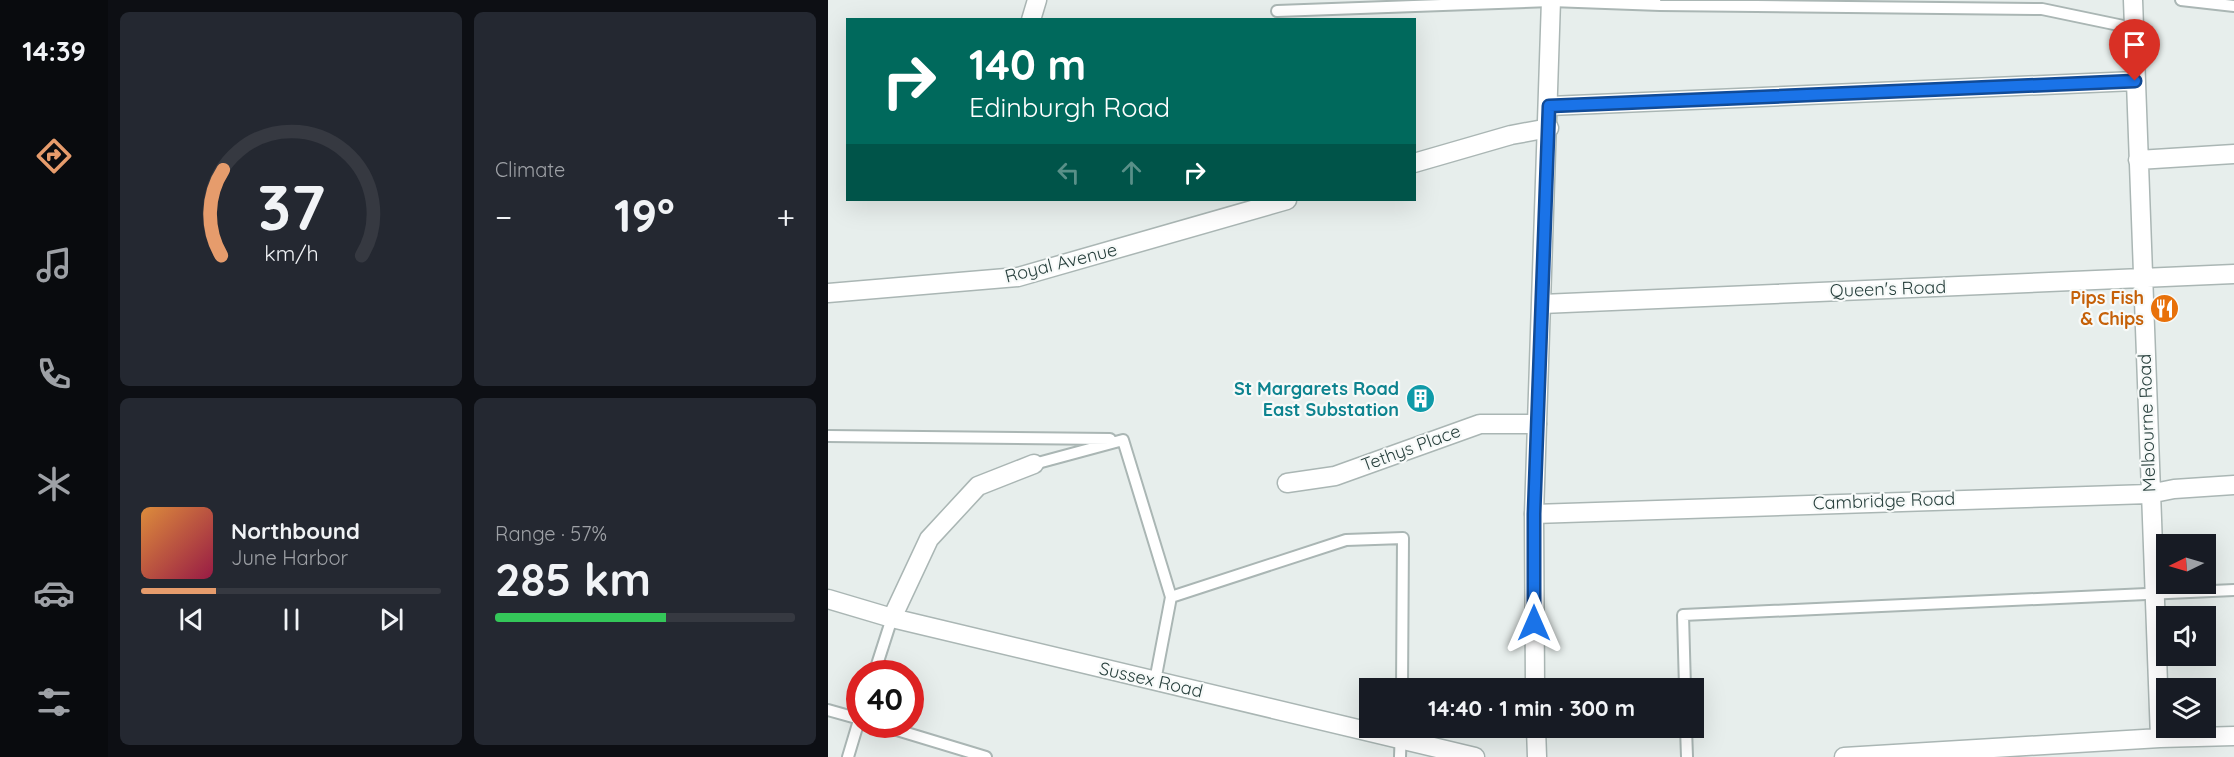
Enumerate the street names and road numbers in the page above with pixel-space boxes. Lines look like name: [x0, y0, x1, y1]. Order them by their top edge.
street label: Royal Avenue: [1003, 237, 1119, 288]
street label: Queen's Road: [1829, 275, 1947, 302]
street label: Melbourne Road: [2133, 354, 2160, 493]
street label: Tethys Place: [1358, 419, 1464, 476]
street label: Cambridge Road: [1812, 487, 1955, 514]
street label: Sussex Road: [1097, 656, 1205, 703]

